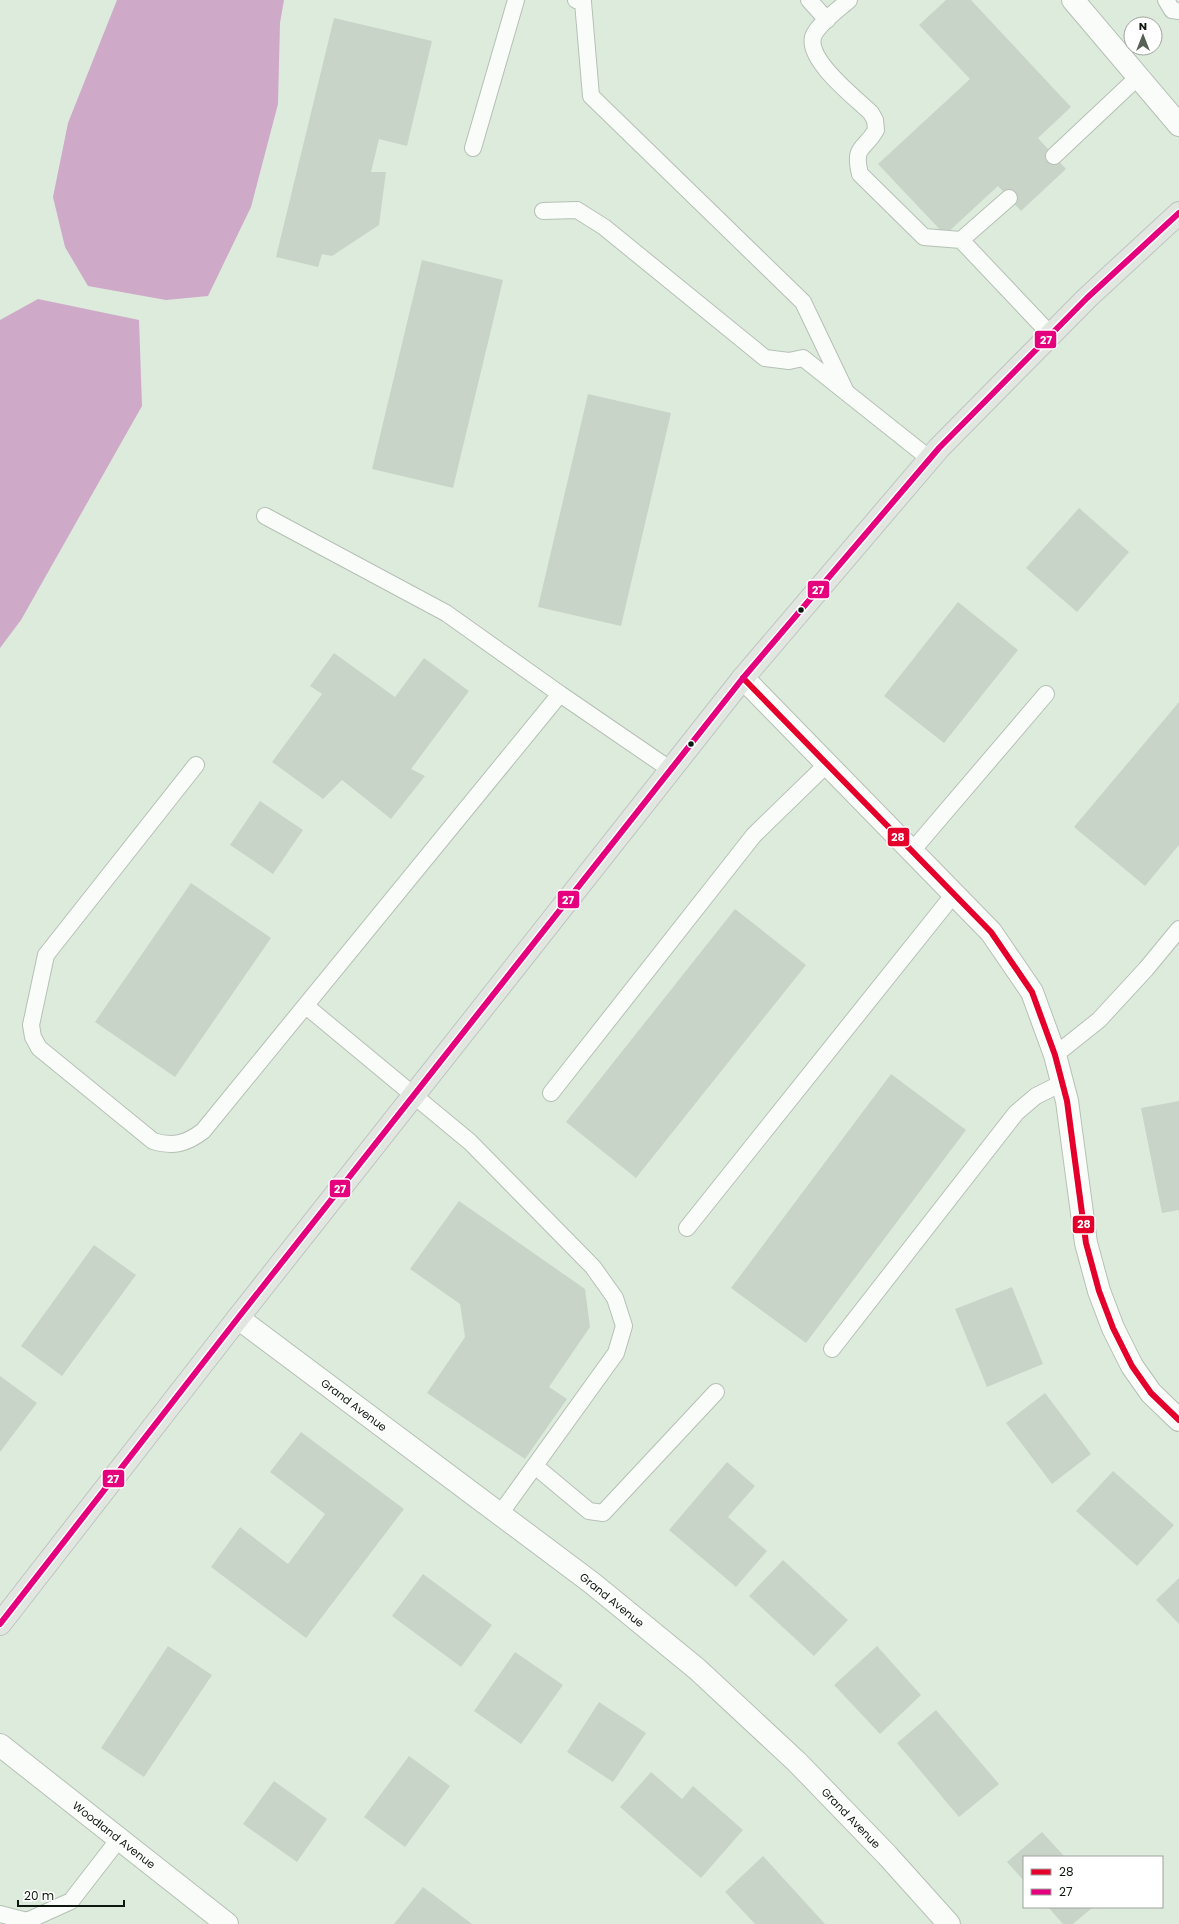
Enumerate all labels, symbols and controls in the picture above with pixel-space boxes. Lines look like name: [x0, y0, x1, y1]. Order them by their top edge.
north arrow: [1123, 16, 1163, 56]
text: N: [1139, 18, 1147, 34]
line badge: 27: [1034, 330, 1057, 349]
text: 27: [1040, 332, 1052, 348]
line badge: 27: [807, 580, 830, 599]
text: 27: [812, 582, 824, 598]
unlabelled marker: [796, 605, 806, 615]
unlabelled marker: [686, 739, 696, 749]
line badge: 28: [887, 827, 910, 847]
text: 28: [891, 829, 905, 845]
line badge: 27: [557, 890, 580, 909]
text: 27: [562, 892, 574, 908]
line badge: 27: [329, 1179, 351, 1198]
text: 27: [334, 1181, 346, 1197]
line badge: 28: [1072, 1215, 1095, 1234]
text: 28: [1077, 1216, 1091, 1232]
street label: Grand Avenue: [318, 1375, 390, 1435]
line badge: 27: [102, 1469, 125, 1488]
text: 27: [107, 1471, 119, 1487]
street label: Grand Avenue: [576, 1569, 648, 1631]
street label: Grand Avenue: [818, 1784, 884, 1852]
street label: Woodland Avenue: [69, 1798, 159, 1873]
legend: [1023, 1856, 1163, 1908]
text: 28: [1059, 1863, 1073, 1880]
scale bar: [18, 1882, 124, 1908]
text: 27: [1059, 1883, 1073, 1900]
text: 20 m: [24, 1887, 54, 1904]

